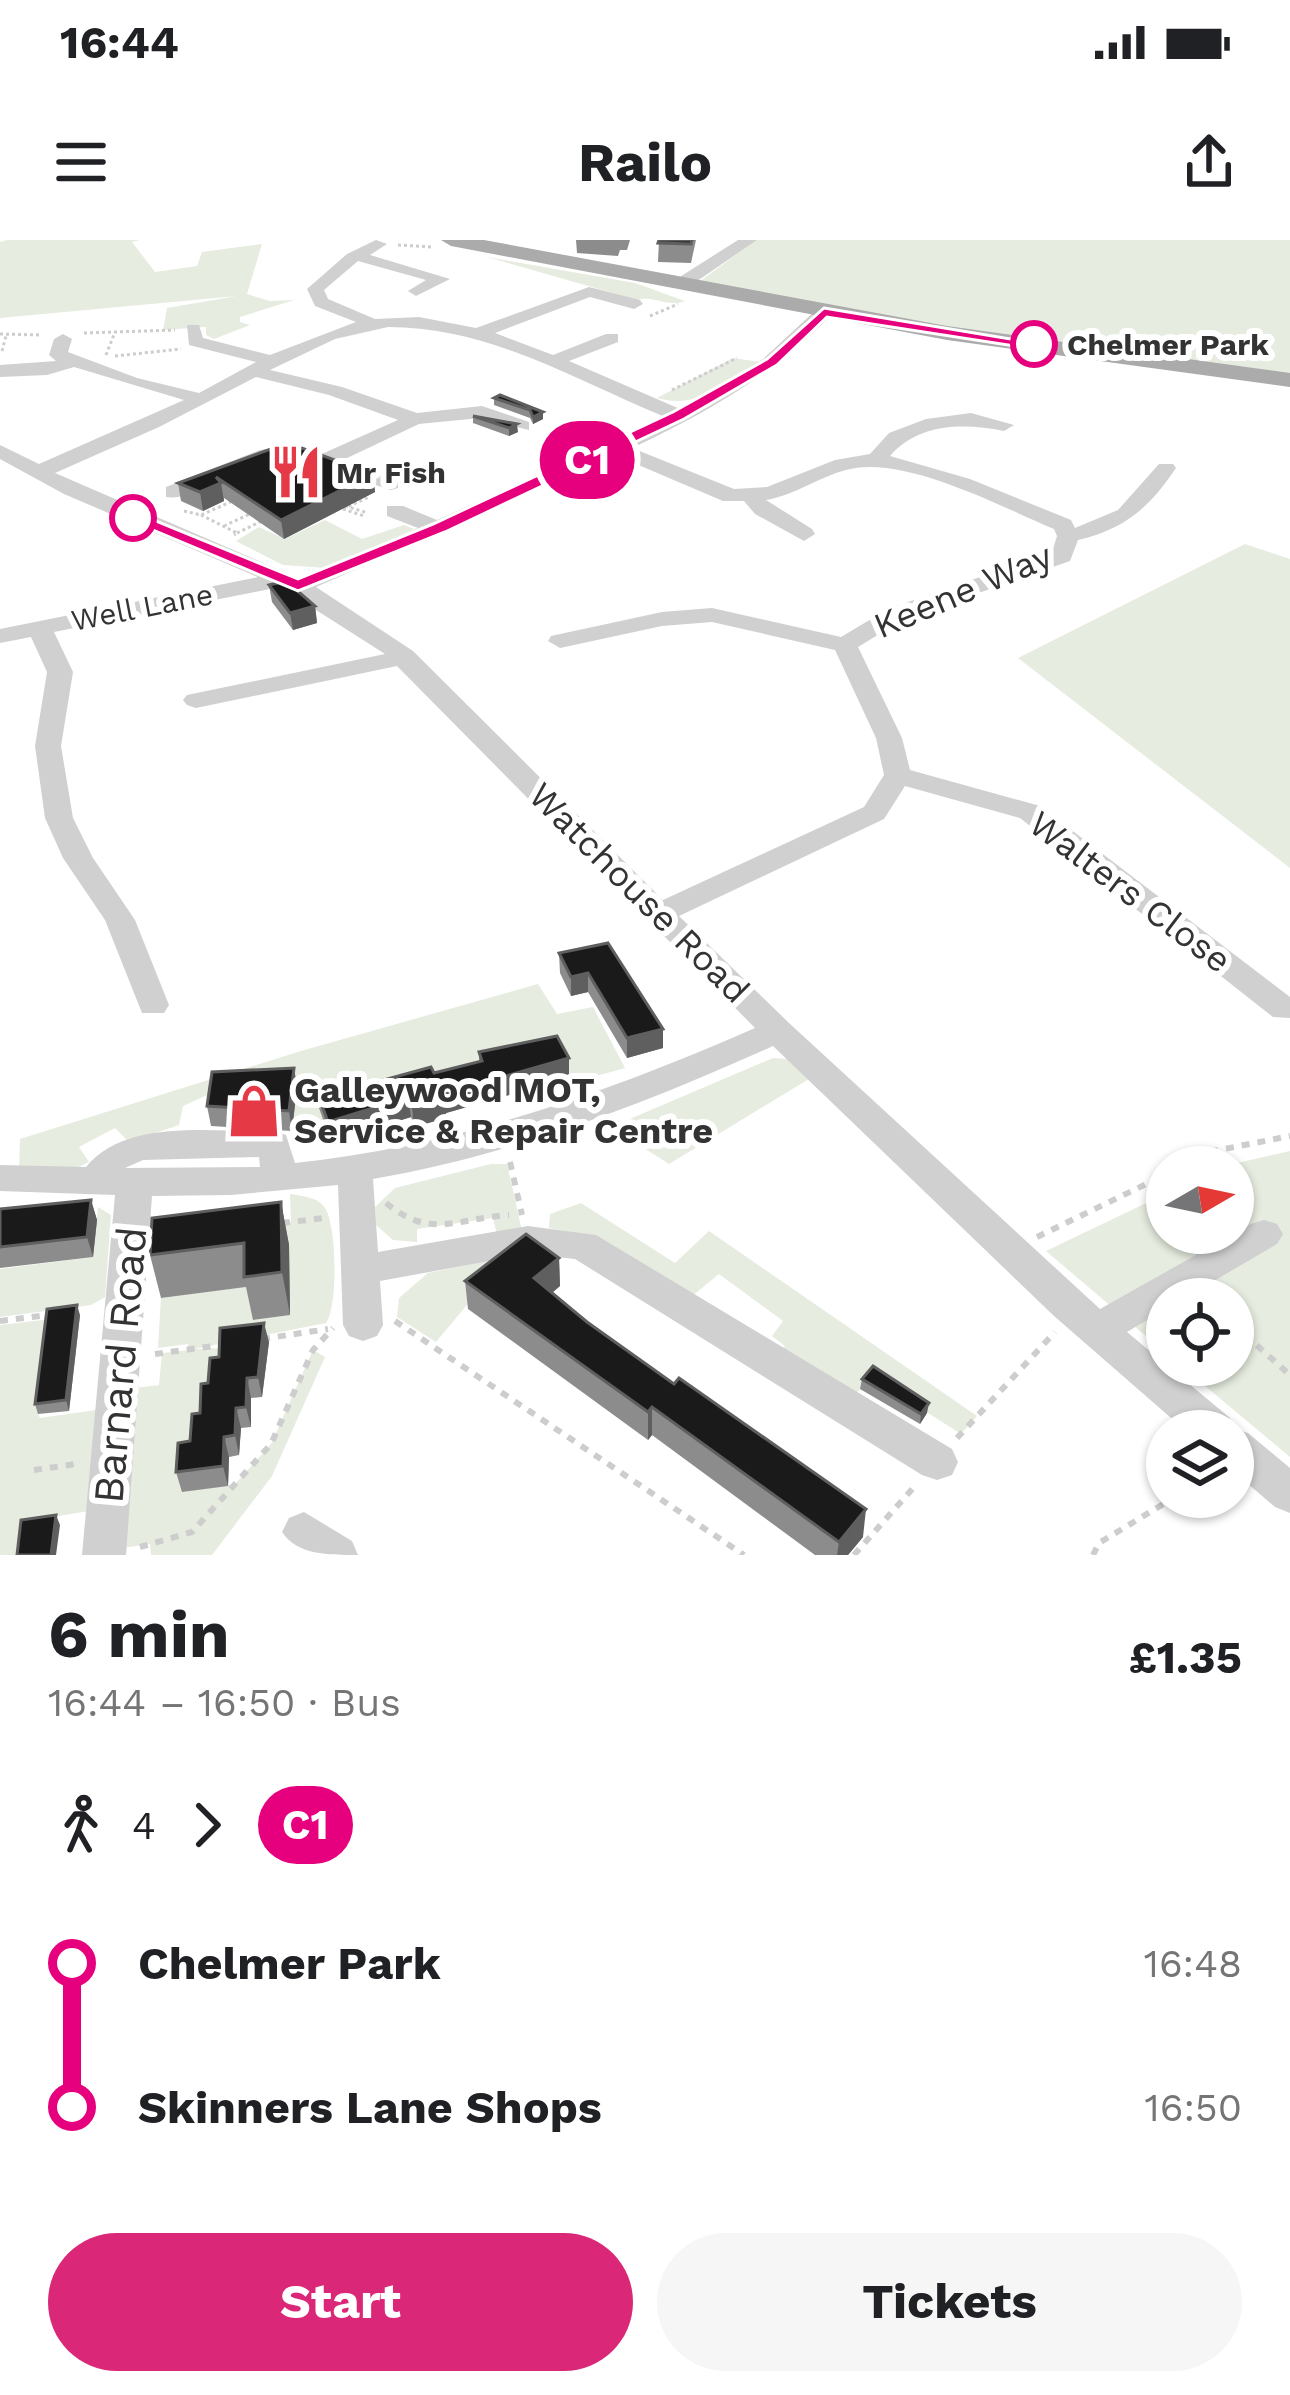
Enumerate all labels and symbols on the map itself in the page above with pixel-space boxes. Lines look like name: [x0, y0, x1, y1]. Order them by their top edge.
marker: Chelmer Park: [1012, 322, 1056, 366]
place label: Chelmer Park: [1067, 327, 1269, 362]
line badge: C1: [533, 421, 641, 499]
restaurant icon: Mr Fish: [267, 443, 325, 501]
place label: Mr Fish: [336, 455, 446, 490]
unlabelled marker: [111, 496, 155, 540]
street label: Keene Way: [868, 535, 1059, 647]
street label: Well Lane: [68, 576, 216, 638]
street label: Watchouse Road: [520, 774, 758, 1012]
street label: Walters Close: [1021, 802, 1239, 982]
place label: Galleywood MOT, Service & Repair Centre: [294, 1069, 713, 1152]
shop icon: Galleywood MOT, Service & Repair Centre: [225, 1082, 283, 1140]
north arrow: [1146, 1146, 1254, 1254]
street label: Barnard Road: [83, 1225, 157, 1505]

